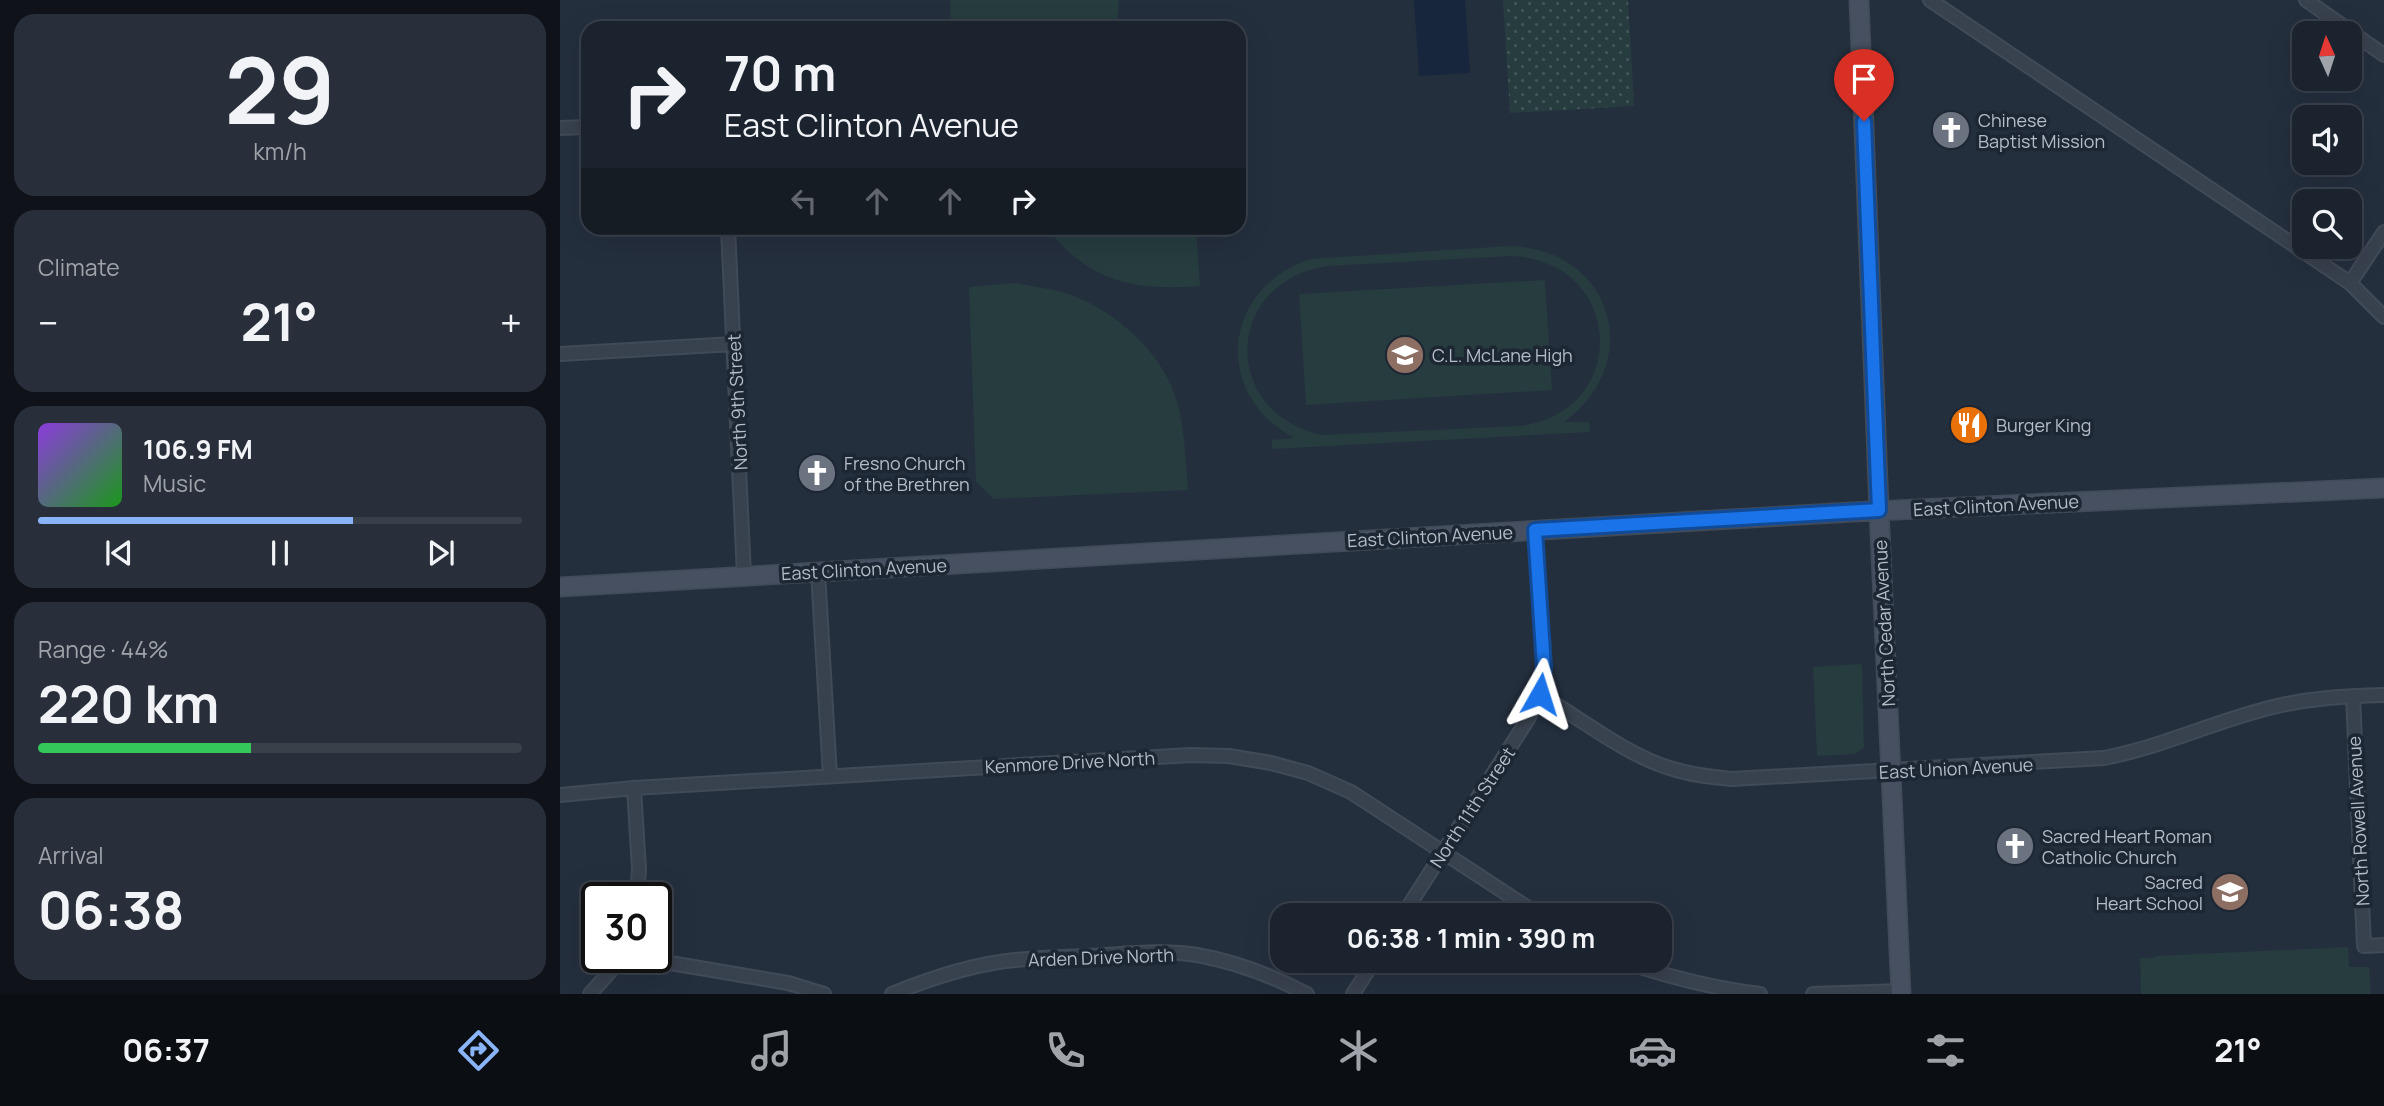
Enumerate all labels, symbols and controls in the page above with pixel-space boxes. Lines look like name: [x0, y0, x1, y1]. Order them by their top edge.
north arrow: [2292, 21, 2362, 91]
map controls: [2292, 21, 2362, 259]
text: 29: [225, 27, 335, 151]
text: 70 m: [724, 39, 836, 106]
icon: right: [609, 49, 700, 140]
pin: [1834, 49, 1894, 121]
icon: arrive: [1845, 60, 1883, 98]
text: East Clinton Avenue: [724, 103, 1019, 147]
button: sound: [2292, 105, 2362, 175]
place label: Chinese Baptist Mission: [1978, 108, 2105, 153]
church icon: Chinese Baptist Mission: [1930, 109, 1972, 151]
text: km/h: [253, 135, 307, 167]
icon: left: [785, 182, 823, 220]
icon: ahead: [858, 182, 896, 220]
icon: ahead: [931, 182, 969, 220]
icon: right: [1004, 182, 1042, 220]
button: search: [2292, 189, 2362, 259]
text: Climate: [38, 251, 120, 283]
text: 21°: [241, 286, 318, 357]
text: −: [38, 296, 59, 348]
text: +: [500, 296, 522, 348]
street label: North 9th Street: [721, 333, 753, 471]
school or university icon: C.L. McLane High: [1384, 334, 1426, 376]
place label: C.L. McLane High: [1432, 343, 1573, 367]
restaurant icon: Burger King: [1948, 404, 1990, 446]
place label: Burger King: [1996, 413, 2091, 437]
text: 106.9 FM: [143, 431, 253, 467]
place label: Fresno Church of the Brethren: [844, 451, 970, 496]
church icon: Fresno Church of the Brethren: [796, 452, 838, 494]
text: Music: [143, 467, 206, 499]
street label: East Clinton Avenue: [1913, 489, 2079, 521]
street label: East Clinton Avenue: [1347, 520, 1513, 552]
icon: previous: [100, 534, 138, 572]
icon: pause: [261, 534, 299, 572]
icon: next: [422, 534, 460, 572]
street label: North Cedar Avenue: [1868, 539, 1900, 707]
street label: East Clinton Avenue: [781, 553, 947, 585]
text: Range · 44%: [38, 633, 169, 665]
position arrow: [1503, 657, 1577, 731]
text: 220 km: [38, 668, 219, 739]
street label: North Rowell Avenue: [2342, 735, 2374, 907]
street label: North 11th Street: [1424, 742, 1520, 872]
street label: Kenmore Drive North: [984, 746, 1156, 778]
street label: East Union Avenue: [1878, 752, 2034, 784]
place label: Sacred Heart Roman Catholic Church: [2042, 824, 2212, 869]
church icon: Sacred Heart Roman Catholic Church: [1994, 825, 2036, 867]
text: Arrival: [38, 839, 104, 871]
place label: Sacred Heart School: [2096, 870, 2203, 915]
school or university icon: Sacred Heart School: [2209, 871, 2251, 913]
text: 06:38: [38, 874, 184, 945]
speed limit sign: 30: [581, 882, 672, 973]
text: 06:38 · 1 min · 390 m: [1347, 920, 1595, 956]
street label: Arden Drive North: [1028, 942, 1174, 972]
icon: directions: [454, 1026, 503, 1075]
icon: music: [747, 1026, 796, 1075]
icon: phone: [1041, 1026, 1090, 1075]
icon: climate: [1334, 1026, 1383, 1075]
icon: car: [1628, 1026, 1677, 1075]
icon: filters: [1921, 1026, 1970, 1075]
text: 06:37: [122, 1028, 210, 1072]
text: 21°: [2214, 1028, 2262, 1072]

